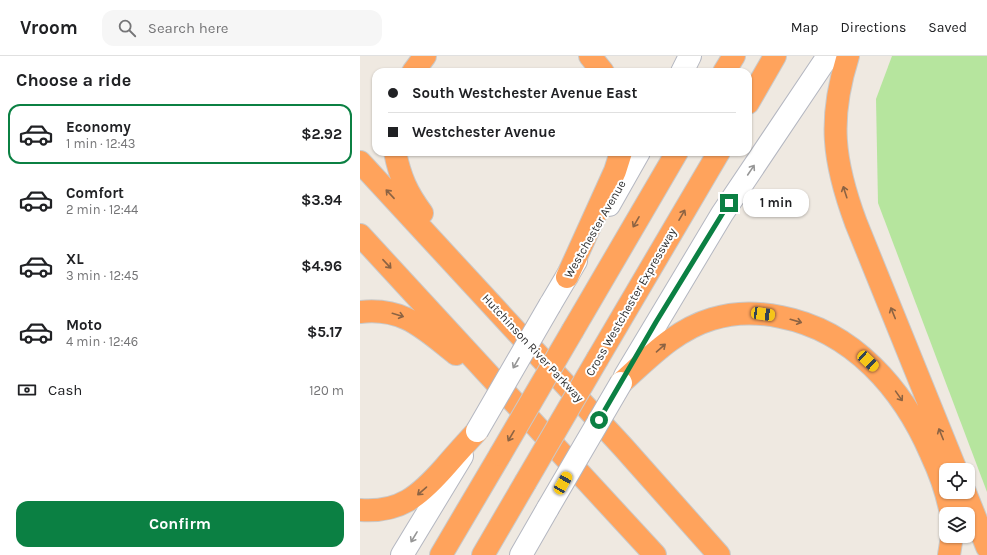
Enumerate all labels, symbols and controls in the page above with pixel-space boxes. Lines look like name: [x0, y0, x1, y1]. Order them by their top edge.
search box: [102, 10, 382, 46]
text: Vroom: [20, 17, 78, 39]
icon: search: [116, 17, 138, 39]
text: Search here: [148, 19, 229, 37]
text: Map: [791, 19, 819, 36]
text: Directions: [841, 19, 906, 36]
text: Saved: [928, 19, 967, 36]
text: Choose a ride: [16, 69, 131, 91]
text: South Westchester Avenue East: [412, 84, 637, 102]
icon: car: [18, 116, 54, 152]
text: Economy: [66, 118, 131, 136]
text: Westchester Avenue: [412, 123, 556, 141]
text: $2.92: [301, 125, 342, 143]
text: 1 min · 12:43: [66, 136, 136, 151]
one-way arrow: [747, 165, 755, 176]
street label: Westchester Avenue: [561, 178, 629, 280]
icon: car: [18, 182, 54, 218]
text: Comfort: [66, 184, 124, 202]
one-way arrow: [841, 186, 848, 199]
one-way arrow: [385, 189, 394, 199]
callout: 1 min: [743, 189, 809, 217]
text: $3.94: [301, 191, 342, 209]
route end: [720, 194, 738, 212]
text: 1 min: [760, 195, 792, 210]
text: 2 min · 12:44: [66, 202, 138, 217]
one-way arrow: [678, 209, 686, 221]
one-way arrow: [632, 216, 640, 228]
street label: Cross Westchester Expressway: [583, 225, 679, 379]
icon: car: [18, 248, 54, 284]
text: XL: [66, 250, 84, 268]
text: $4.96: [301, 257, 342, 275]
one-way arrow: [382, 259, 392, 269]
text: 3 min · 12:45: [66, 268, 139, 283]
street label: Hutchinson River Parkway: [479, 291, 587, 405]
car: [750, 306, 776, 322]
one-way arrow: [888, 308, 896, 320]
one-way arrow: [392, 312, 405, 319]
icon: car: [18, 314, 54, 350]
text: Moto: [66, 316, 102, 334]
one-way arrow: [789, 318, 802, 325]
text: $5.17: [307, 323, 342, 341]
text: 4 min · 12:46: [66, 334, 138, 349]
one-way arrow: [656, 343, 666, 352]
car: [855, 348, 881, 374]
one-way arrow: [512, 357, 520, 369]
icon: cash: [16, 379, 38, 401]
text: Cash: [48, 381, 82, 399]
text: 120 m: [309, 383, 344, 398]
one-way arrow: [895, 390, 903, 401]
route start: [590, 411, 608, 429]
one-way arrow: [937, 428, 945, 440]
one-way arrow: [506, 430, 514, 442]
map controls: [939, 463, 975, 543]
button: locate: [939, 463, 975, 499]
car: [552, 470, 574, 496]
one-way arrow: [417, 486, 427, 495]
button: Confirm: [16, 501, 344, 547]
button: layers: [939, 507, 975, 543]
one-way arrow: [409, 531, 417, 543]

